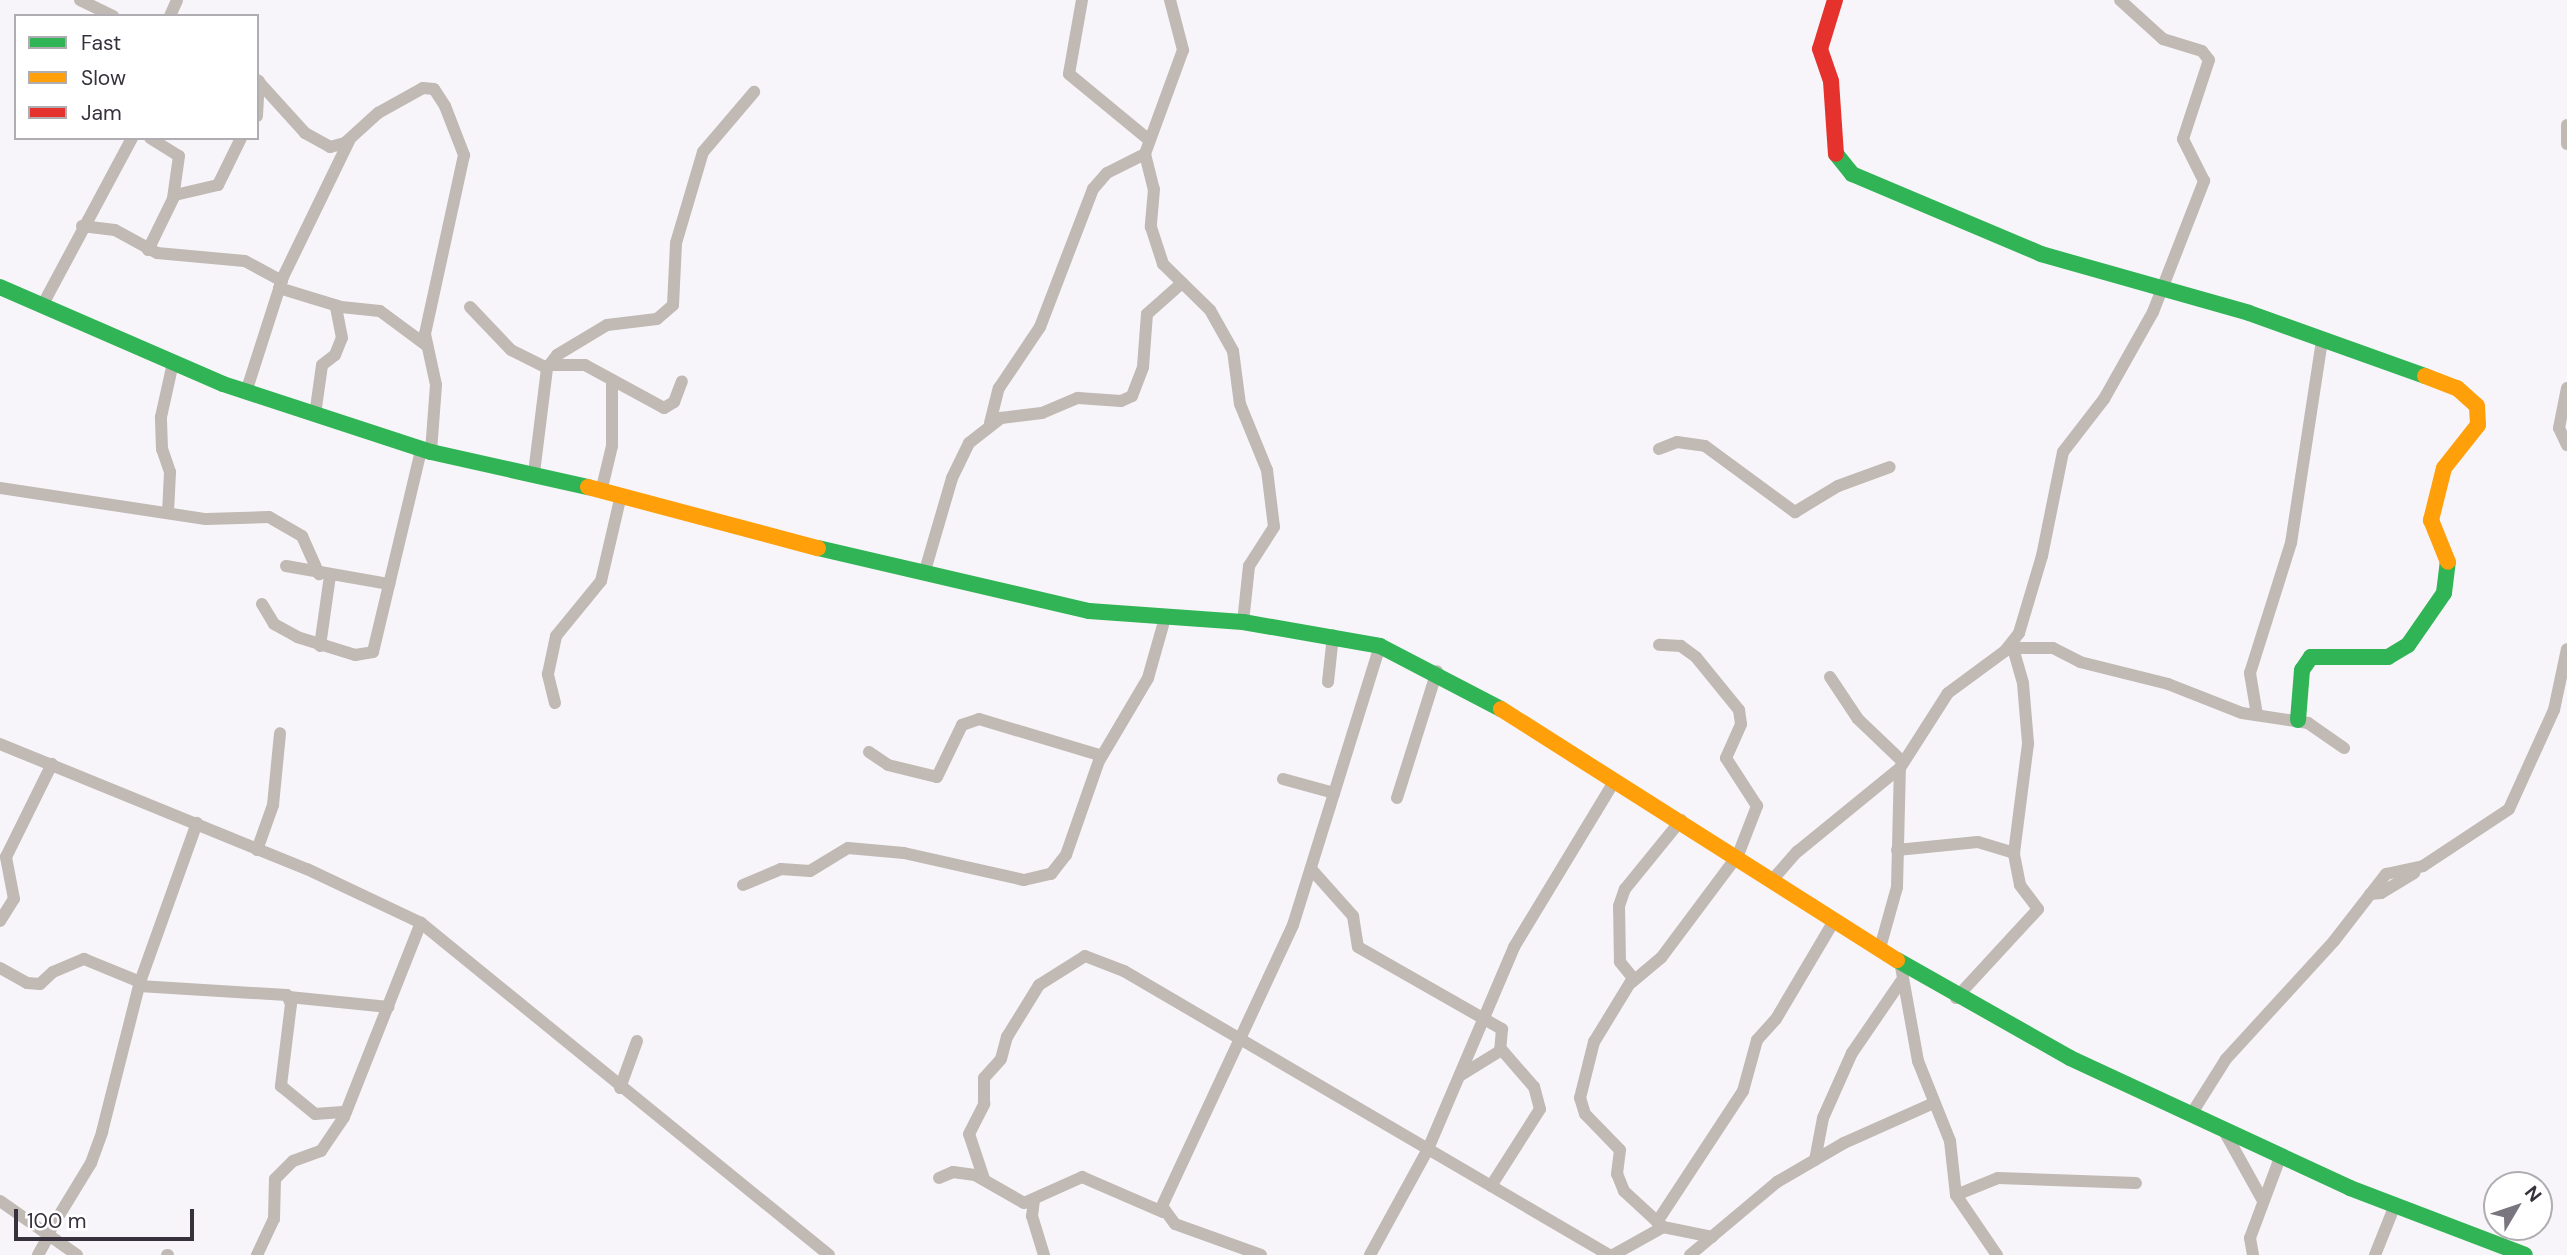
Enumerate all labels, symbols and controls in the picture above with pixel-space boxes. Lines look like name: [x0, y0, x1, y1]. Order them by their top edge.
legend: [14, 14, 259, 140]
text: Fast: [81, 29, 121, 57]
text: Slow: [81, 64, 126, 92]
text: Jam: [81, 99, 122, 127]
north arrow: [2483, 1171, 2553, 1241]
text: N: [2519, 1180, 2547, 1207]
scale bar: [18, 1196, 198, 1240]
text: 100 m: [27, 1207, 87, 1235]

